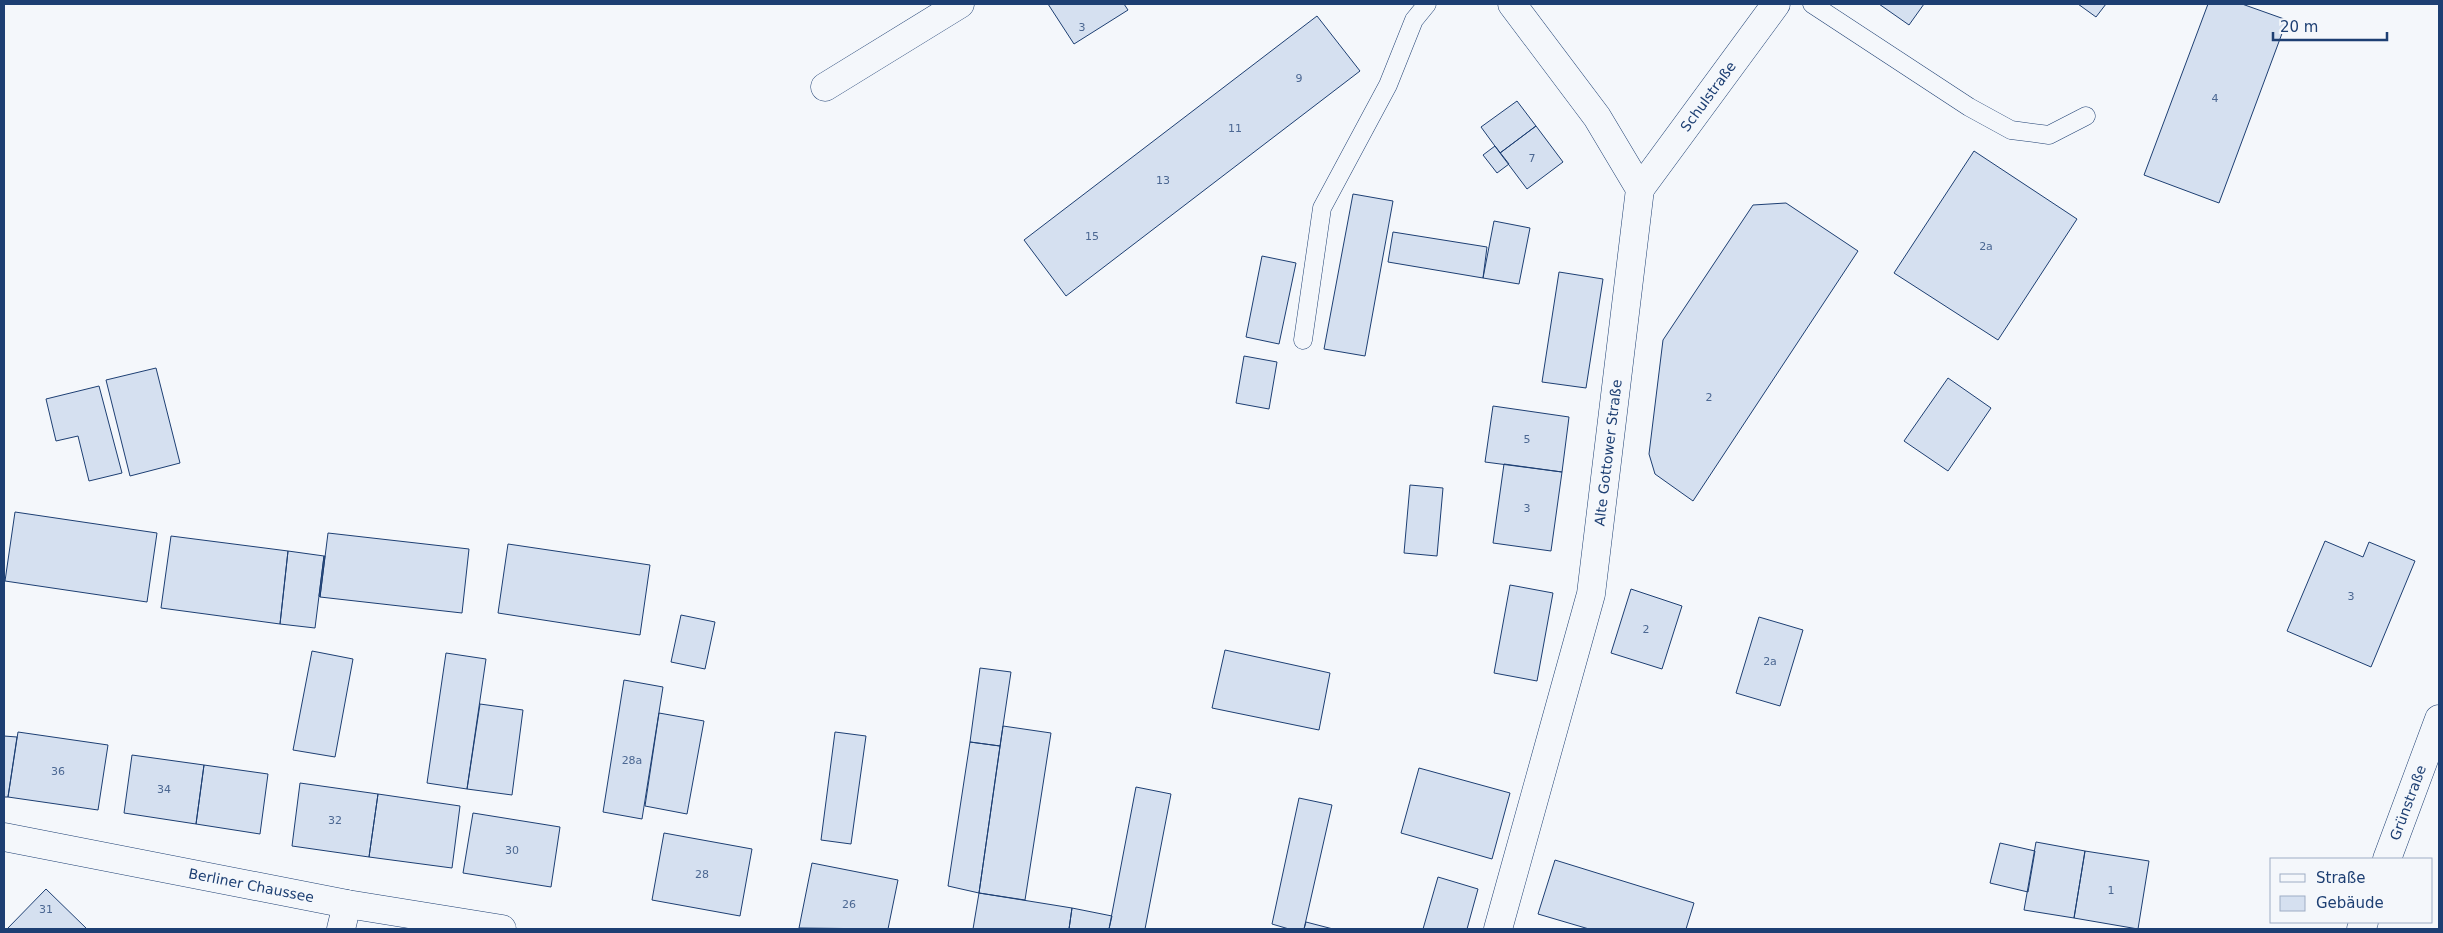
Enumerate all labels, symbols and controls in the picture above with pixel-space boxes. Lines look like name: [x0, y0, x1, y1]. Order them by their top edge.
scale bar: [2273, 10, 2387, 42]
text: 20 m: [2280, 18, 2318, 36]
house number: 3: [1079, 21, 1086, 34]
street label: Schulstraße: [1677, 58, 1739, 134]
house number: 9: [1296, 72, 1303, 85]
house number: 4: [2212, 92, 2219, 105]
house number: 11: [1228, 122, 1242, 135]
house number: 7: [1529, 152, 1536, 165]
house number: 13: [1156, 174, 1170, 187]
house number: 15: [1085, 230, 1099, 243]
house number: 2a: [1979, 240, 1993, 253]
street label: Alte Gottower Straße: [1591, 378, 1625, 527]
house number: 2: [1706, 391, 1713, 404]
house number: 5: [1524, 433, 1531, 446]
house number: 3: [1524, 502, 1531, 515]
house number: 3: [2348, 590, 2355, 603]
house number: 2: [1643, 623, 1650, 636]
house number: 2a: [1763, 655, 1777, 668]
house number: 28a: [622, 754, 642, 767]
street label: Grünstraße: [2387, 763, 2429, 843]
house number: 36: [51, 765, 65, 778]
house number: 34: [157, 783, 171, 796]
house number: 32: [328, 814, 342, 827]
house number: 30: [505, 844, 519, 857]
legend: [2270, 858, 2433, 923]
street label: Berliner Chaussee: [187, 865, 315, 905]
house number: 28: [695, 868, 709, 881]
text: Straße: [2316, 869, 2365, 887]
house number: 1: [2108, 884, 2115, 897]
text: Gebäude: [2316, 894, 2384, 912]
house number: 26: [842, 898, 856, 911]
house number: 31: [39, 903, 53, 916]

